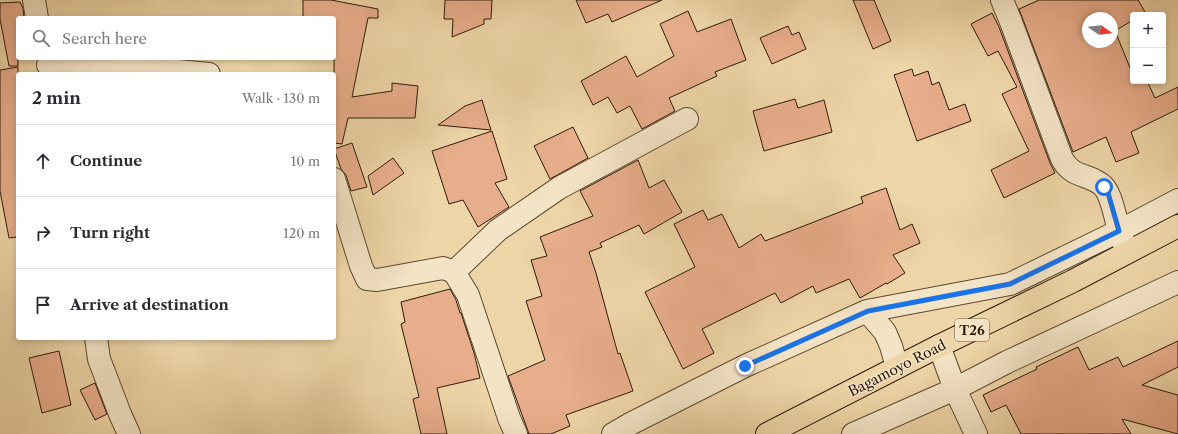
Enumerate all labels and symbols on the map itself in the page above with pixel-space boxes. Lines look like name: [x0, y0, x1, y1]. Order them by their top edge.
north arrow: [1082, 12, 1118, 48]
route start: [1095, 178, 1113, 196]
road number: T26: [955, 319, 989, 341]
street label: Bagamoyo Road: [845, 335, 949, 400]
route end: [736, 357, 754, 375]

